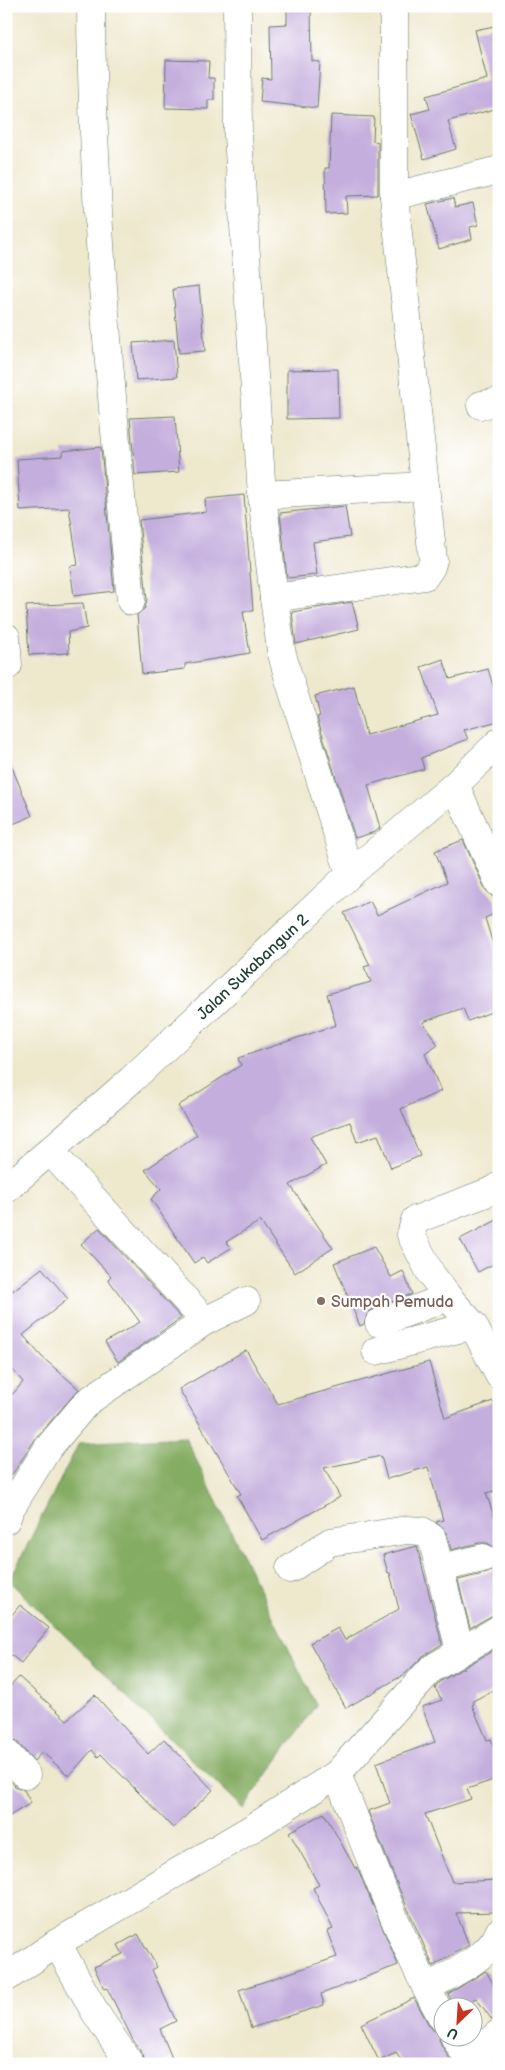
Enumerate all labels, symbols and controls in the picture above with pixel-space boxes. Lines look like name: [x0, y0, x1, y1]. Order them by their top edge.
street label: Jalan Sukabangun 2: [193, 910, 313, 1024]
place label: Sumpah Pemuda: [331, 1293, 454, 1312]
marker: Sumpah Pemuda: [315, 1295, 327, 1307]
north arrow: [432, 1998, 482, 2048]
text: U: [445, 2024, 461, 2043]

